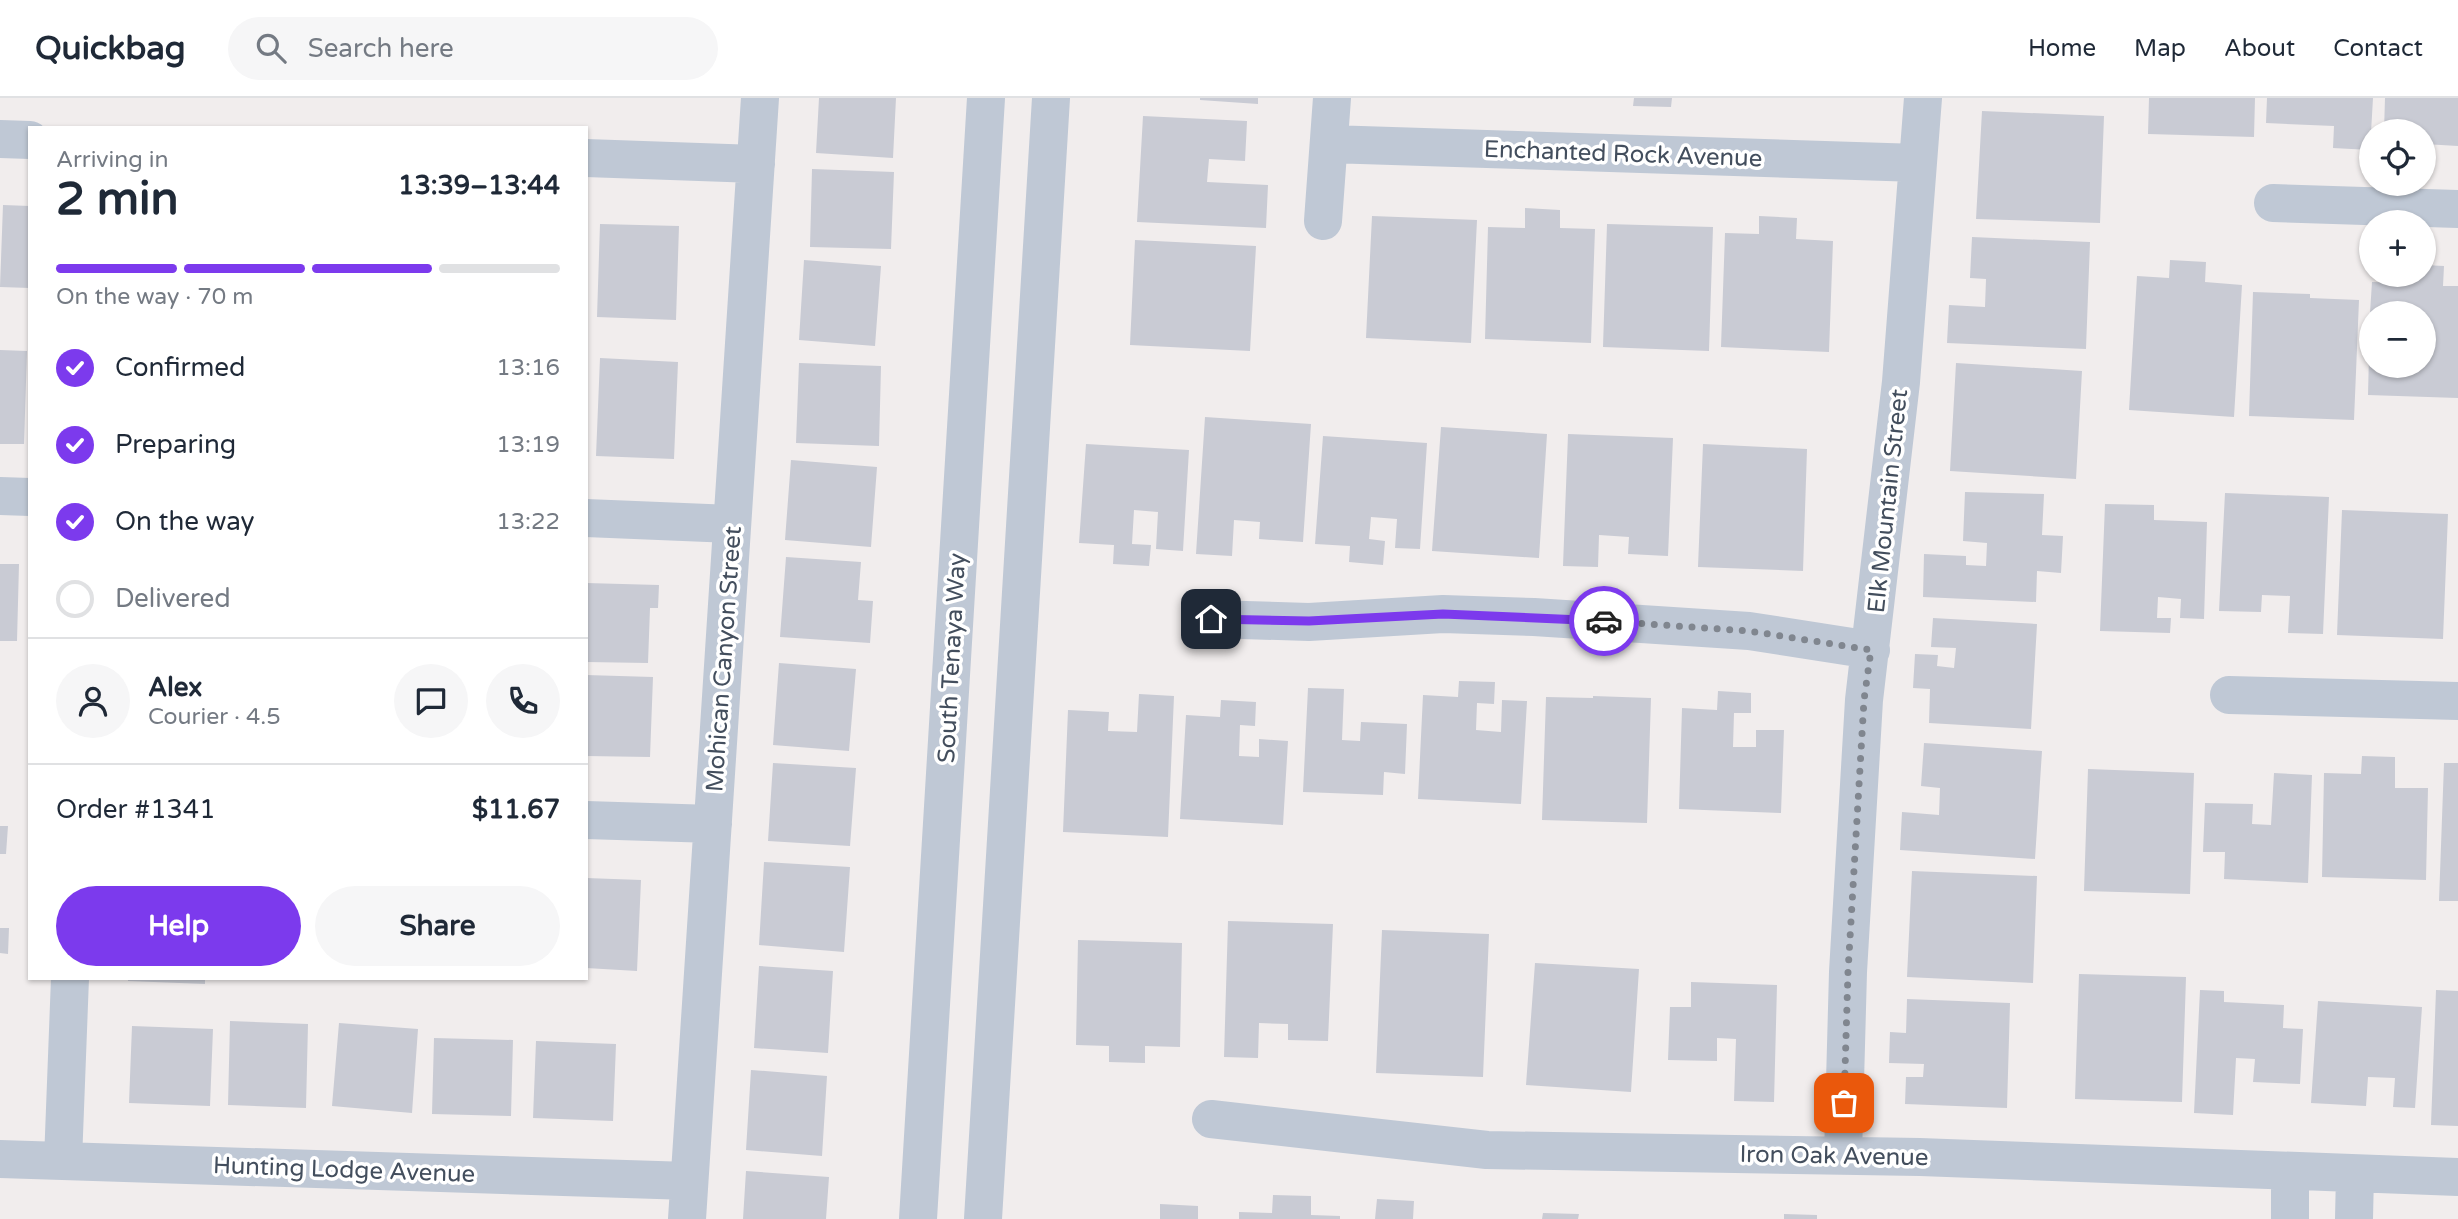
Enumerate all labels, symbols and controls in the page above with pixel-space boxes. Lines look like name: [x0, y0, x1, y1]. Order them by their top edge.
search box: [228, 17, 718, 80]
text: Quickbag: [35, 29, 186, 68]
icon: search: [252, 29, 290, 67]
text: Search here: [308, 33, 454, 64]
text: Home: [2028, 34, 2096, 63]
text: Map: [2134, 34, 2186, 63]
text: About: [2224, 34, 2295, 63]
text: Contact: [2333, 34, 2423, 63]
map controls: [2359, 119, 2436, 378]
button: locate: [2359, 119, 2436, 196]
street label: Enchanted Rock Avenue: [1483, 135, 1763, 173]
text: Arriving in: [56, 146, 169, 174]
text: 13:39–13:44: [398, 170, 560, 201]
text: 2 min: [56, 172, 179, 227]
button: +: [2359, 210, 2436, 287]
text: On the way · 70 m: [56, 283, 253, 311]
button: −: [2359, 301, 2436, 378]
icon: check: [56, 349, 94, 387]
text: Confirmed: [115, 352, 245, 383]
text: 13:16: [496, 354, 560, 382]
street label: Elk Mountain Street: [1862, 388, 1914, 614]
icon: check: [56, 426, 94, 464]
text: Preparing: [115, 429, 236, 460]
text: 13:19: [496, 431, 560, 459]
icon: check: [56, 503, 94, 541]
text: On the way: [115, 506, 255, 537]
text: 13:22: [496, 508, 560, 536]
street label: Mohican Canyon Street: [700, 525, 748, 793]
street label: South Tenaya Way: [932, 552, 972, 764]
text: Delivered: [115, 583, 231, 614]
courier: [1569, 586, 1639, 656]
pin: [1181, 589, 1241, 649]
icon: home: [1192, 600, 1230, 638]
icon: car: [1585, 602, 1623, 640]
button: person: [56, 664, 130, 738]
button: chat: [394, 664, 468, 738]
button: phone: [486, 664, 560, 738]
text: Alex: [148, 672, 202, 703]
text: Courier · 4.5: [148, 703, 281, 731]
text: Order #1341: [56, 794, 216, 825]
text: $11.67: [472, 794, 560, 825]
button: Help: [56, 886, 301, 966]
button: Share: [315, 886, 560, 966]
pin: [1814, 1073, 1874, 1133]
icon: bag: [1825, 1084, 1863, 1122]
street label: Iron Oak Avenue: [1739, 1140, 1929, 1172]
street label: Hunting Lodge Avenue: [212, 1151, 476, 1189]

